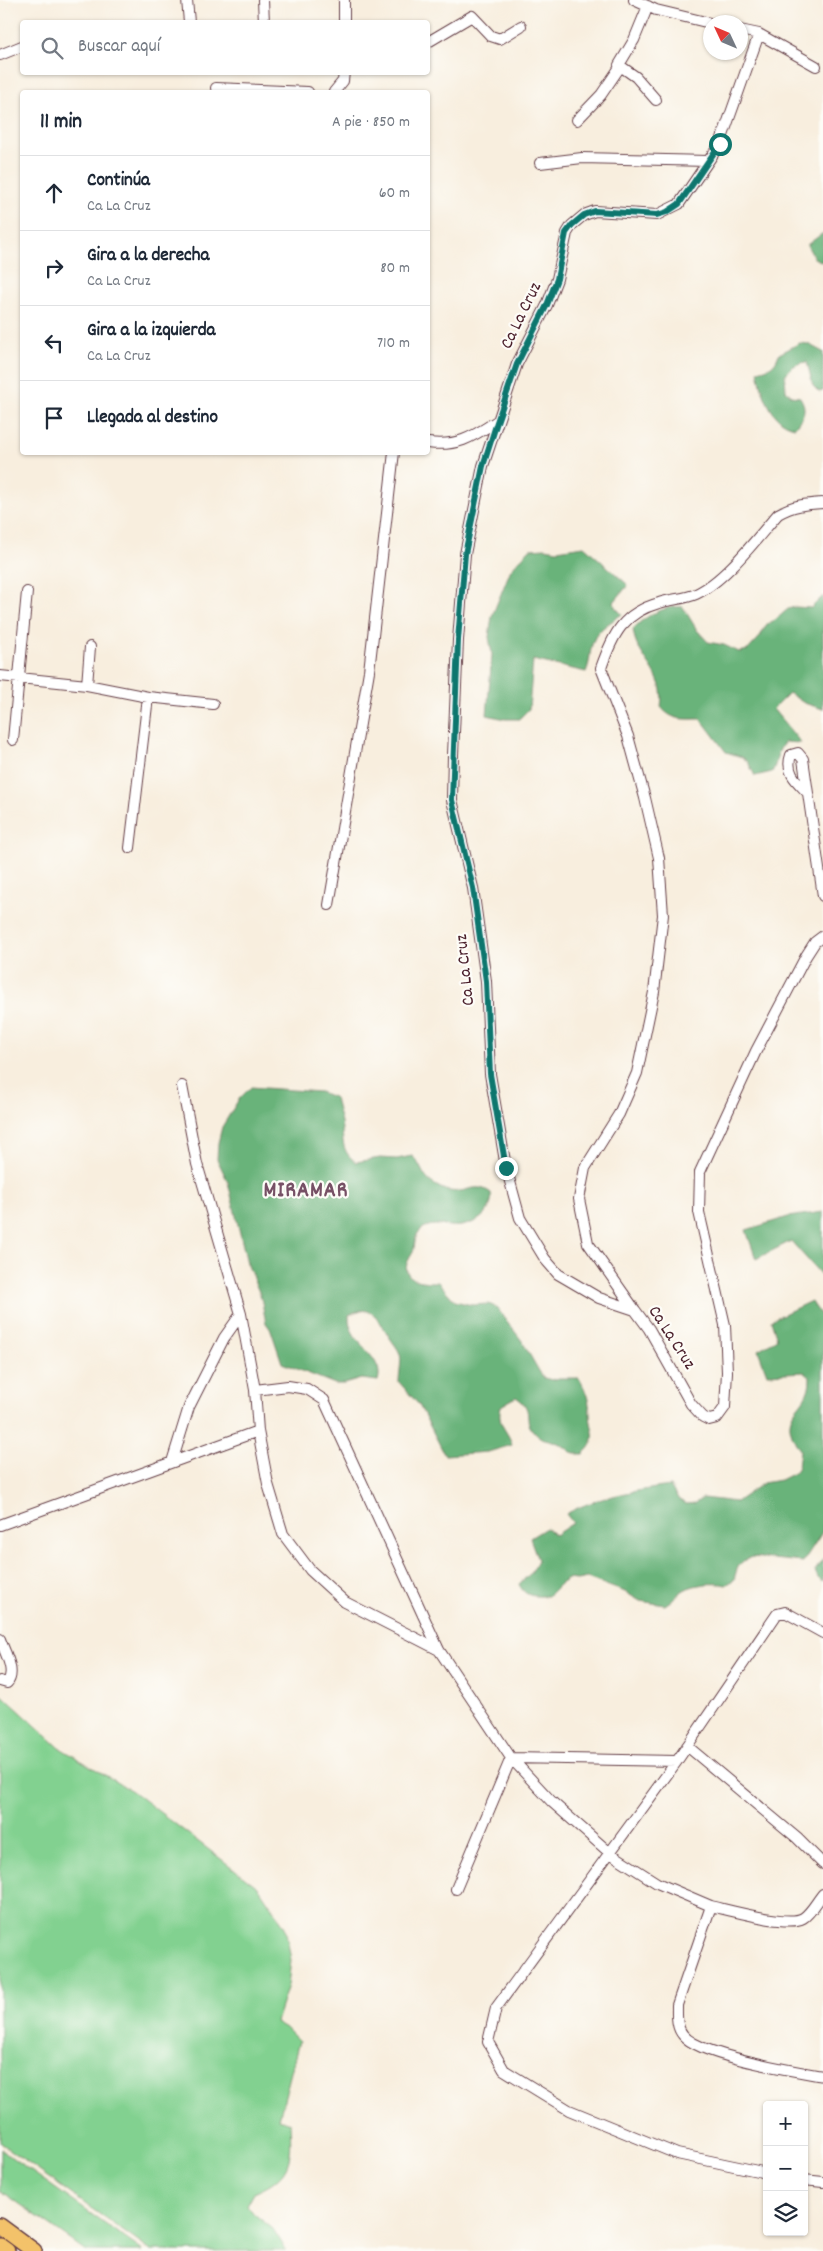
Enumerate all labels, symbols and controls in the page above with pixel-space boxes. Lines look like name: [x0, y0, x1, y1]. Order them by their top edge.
north arrow: [703, 15, 748, 60]
search box: [20, 20, 430, 75]
icon: search: [38, 34, 66, 62]
text: Buscar aquí: [78, 34, 160, 61]
text: 11 min: [40, 108, 82, 138]
text: A pie · 850 m: [332, 111, 410, 134]
route start: [709, 133, 732, 156]
text: Continúa: [87, 168, 150, 195]
icon: ahead: [40, 179, 68, 207]
text: 60 m: [379, 182, 410, 205]
text: Ca La Cruz: [87, 195, 151, 218]
text: Gira a la derecha: [87, 243, 209, 270]
icon: right: [40, 254, 68, 282]
text: 80 m: [380, 257, 410, 280]
text: Ca La Cruz: [87, 270, 151, 293]
street label: Ca La Cruz: [495, 278, 549, 354]
text: Gira a la izquierda: [87, 318, 215, 345]
icon: left: [40, 329, 68, 357]
text: 710 m: [377, 332, 410, 355]
text: Ca La Cruz: [87, 345, 151, 368]
icon: arrive: [40, 404, 68, 432]
text: Llegada al destino: [87, 405, 218, 432]
street label: Ca La Cruz: [450, 933, 482, 1007]
route end: [495, 1157, 518, 1180]
district label: MIRAMAR: [263, 1176, 349, 1207]
street label: Ca La Cruz: [641, 1301, 701, 1375]
map controls: [763, 2101, 808, 2236]
button: +: [763, 2101, 808, 2146]
button: −: [763, 2146, 808, 2191]
button: layers: [763, 2191, 808, 2236]

